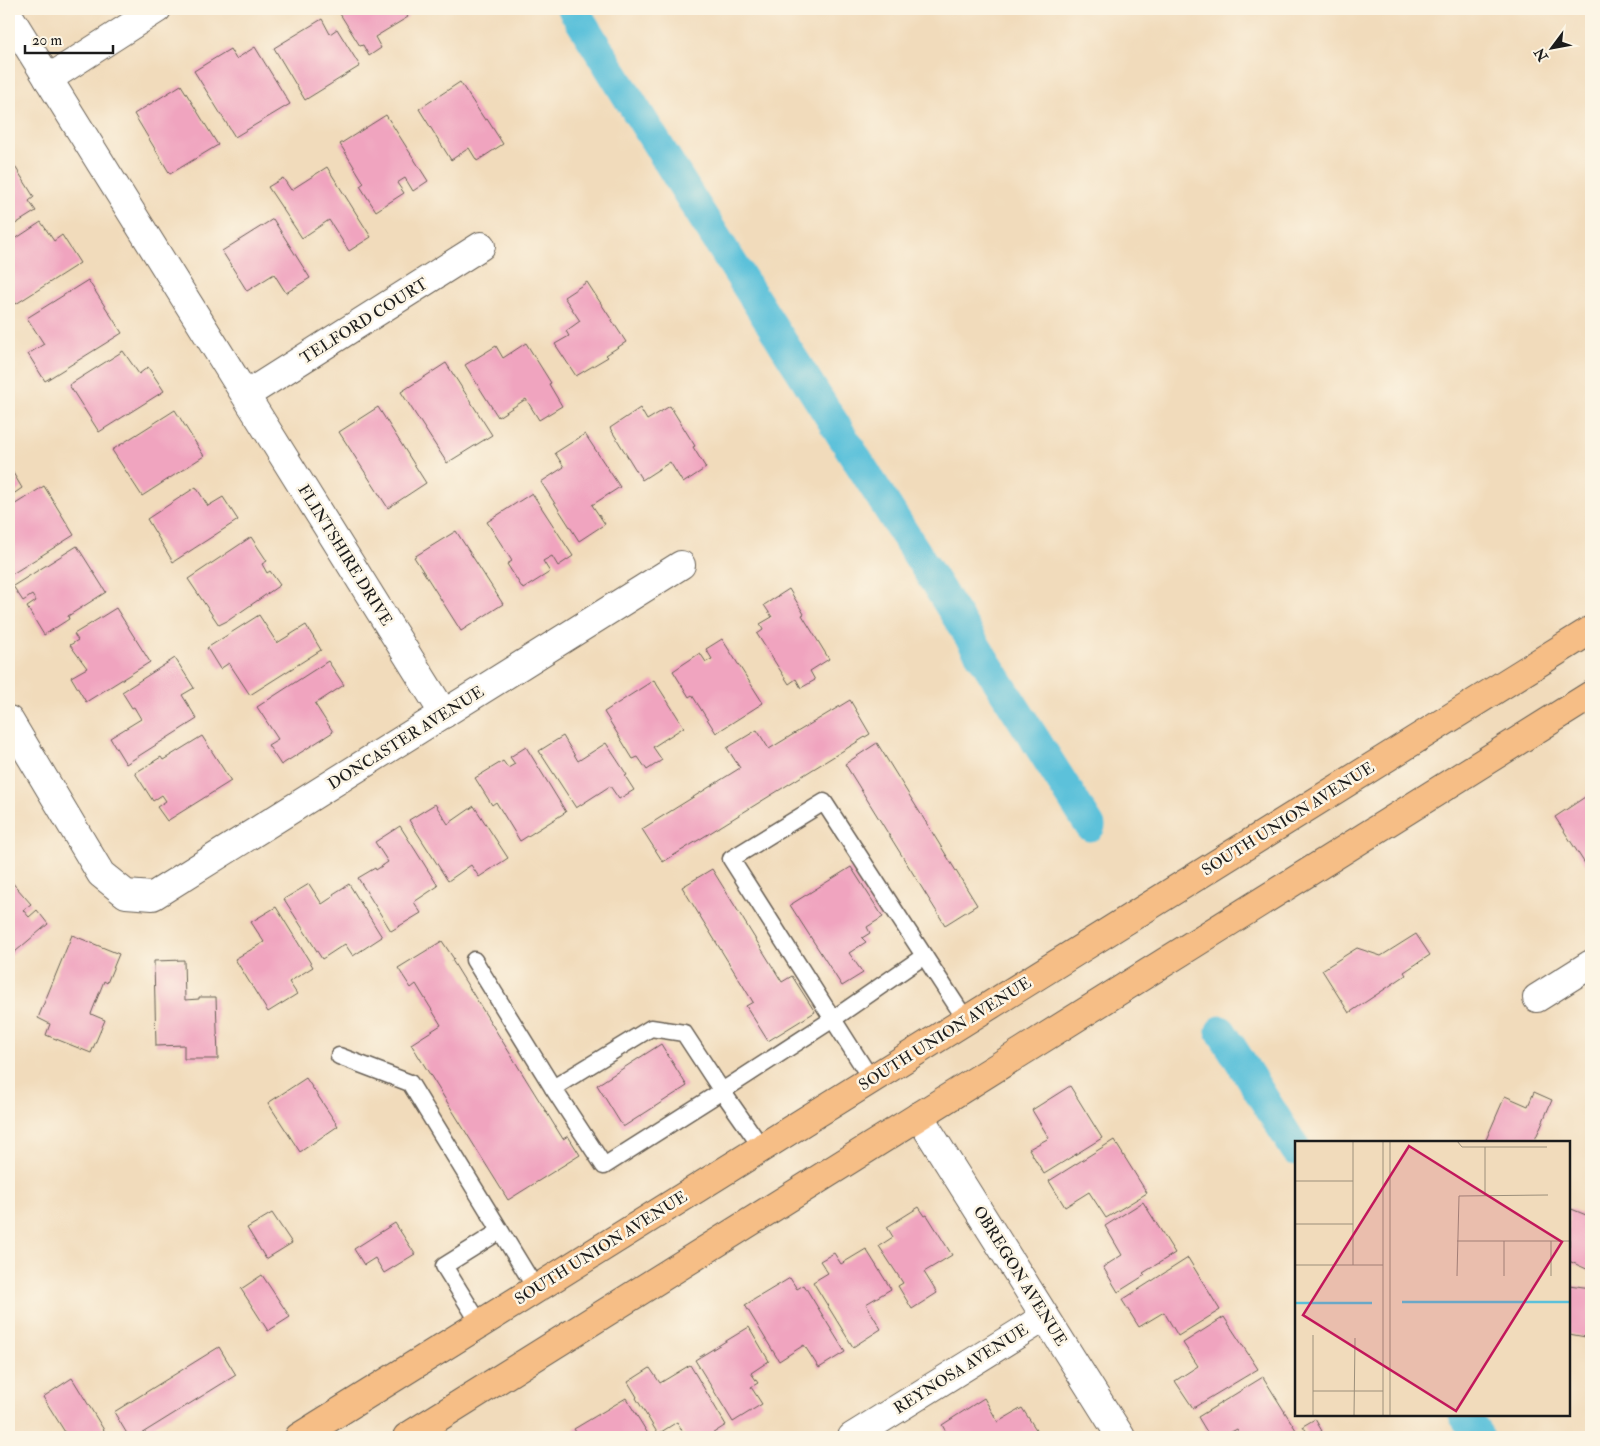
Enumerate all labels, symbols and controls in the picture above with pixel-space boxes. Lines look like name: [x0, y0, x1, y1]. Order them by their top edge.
scale bar: [25, 22, 112, 54]
north arrow: [1528, 22, 1578, 72]
text: 20 m: [32, 31, 62, 50]
text: N: [1531, 44, 1552, 65]
street label: TELFORD COURT: [296, 274, 432, 368]
street label: FLINTSHIRE DRIVE: [293, 481, 397, 629]
street label: DONCASTER AVENUE: [324, 682, 488, 794]
street label: SOUTH UNION AVENUE: [1198, 758, 1378, 880]
street label: SOUTH UNION AVENUE: [855, 973, 1035, 1095]
inset map: [1295, 1141, 1570, 1416]
street label: SOUTH UNION AVENUE: [511, 1187, 691, 1309]
street label: OBREGON AVENUE: [969, 1202, 1071, 1350]
street label: REYNOSA AVENUE: [890, 1319, 1032, 1419]

